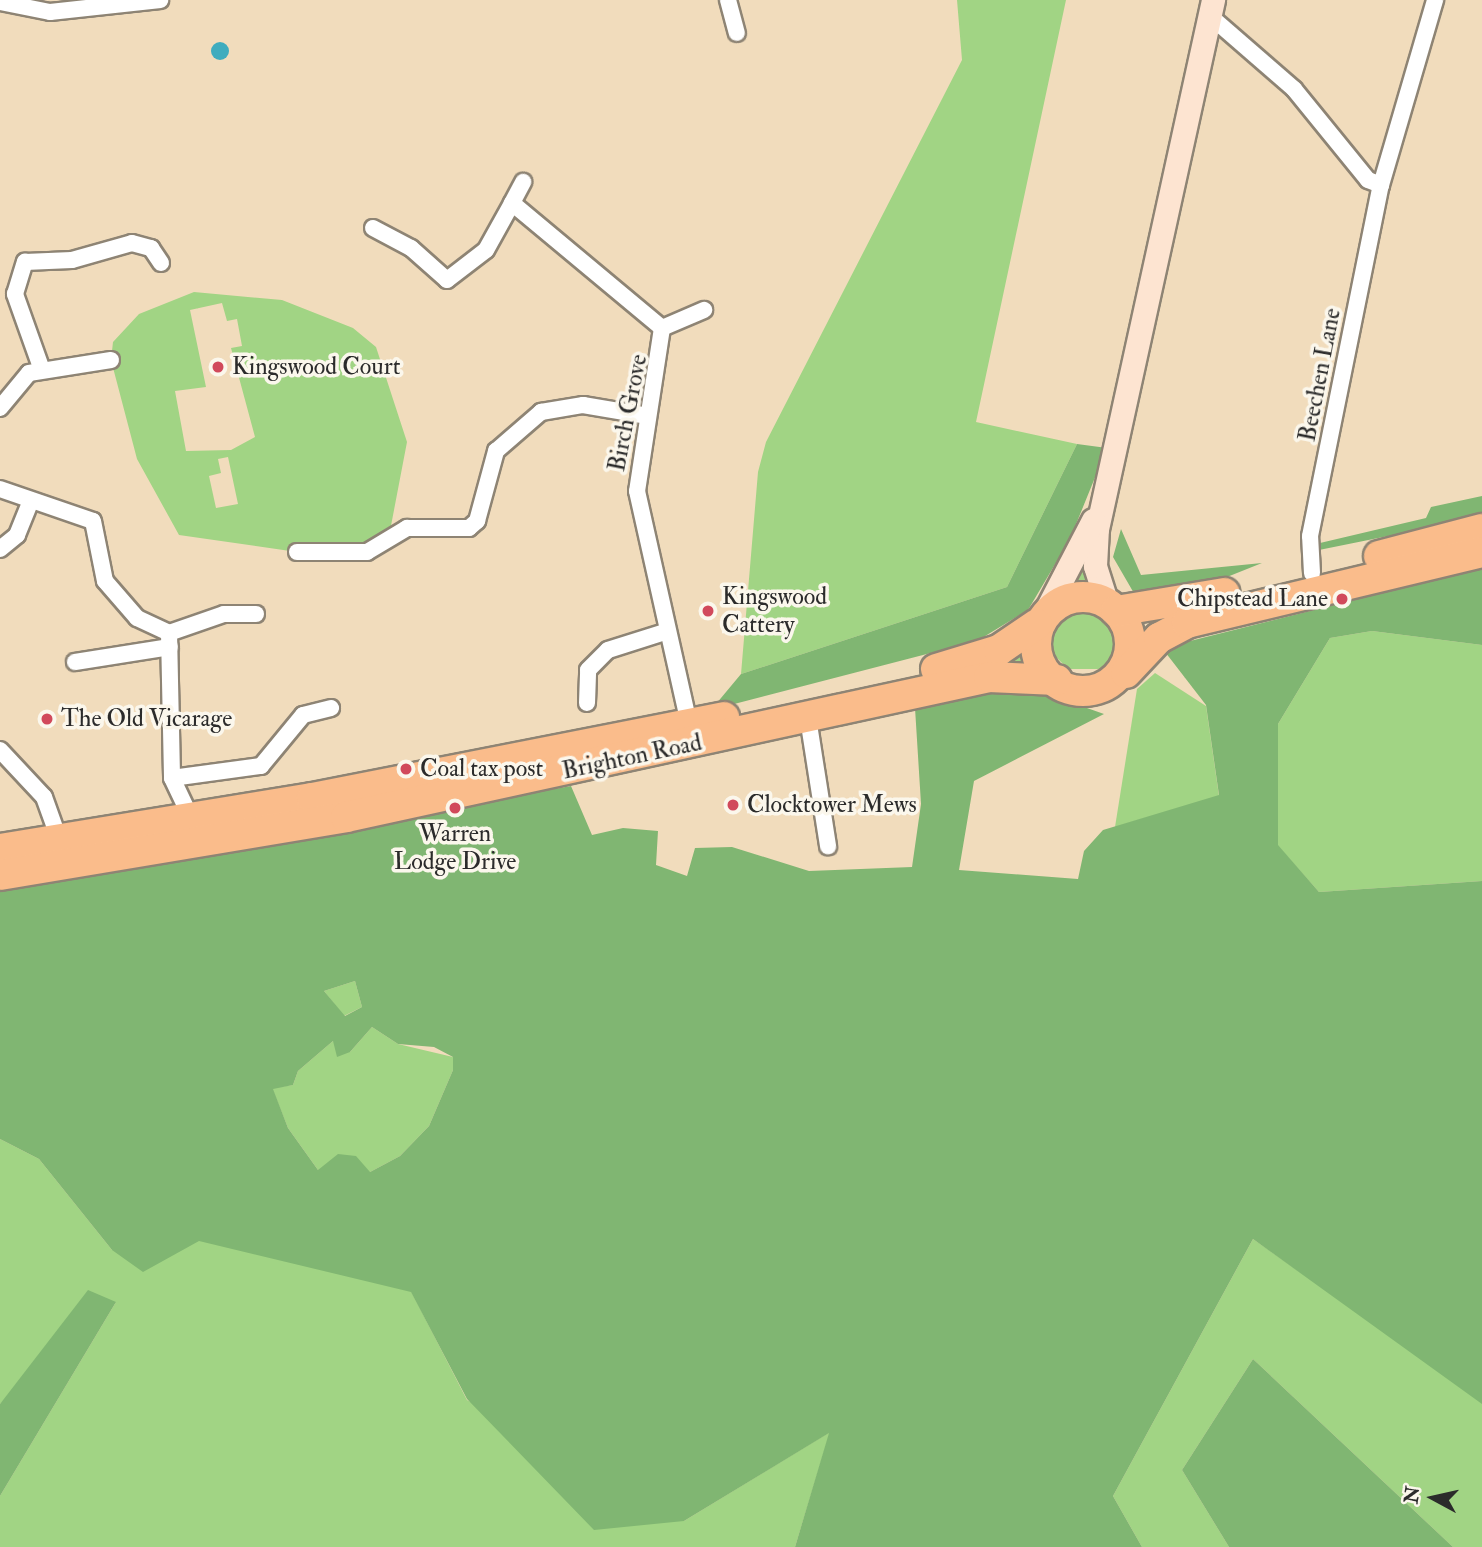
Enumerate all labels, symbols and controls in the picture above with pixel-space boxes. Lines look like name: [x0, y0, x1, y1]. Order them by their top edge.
street label: Beechen Lane: [1293, 306, 1347, 444]
street label: Birch Grove: [603, 352, 653, 474]
place label: Kingswood Court: [232, 353, 400, 381]
marker: Kingswood Court: [210, 359, 226, 375]
place label: Kingswood Cattery: [722, 583, 827, 639]
place label: Chipstead Lane: [1177, 585, 1328, 613]
marker: Chipstead Lane: [1334, 591, 1350, 607]
marker: Kingswood Cattery: [700, 603, 716, 619]
place label: The Old Vicarage: [61, 705, 232, 733]
marker: The Old Vicarage: [39, 711, 55, 727]
street label: Brighton Road: [560, 728, 704, 786]
place label: Coal tax post: [420, 755, 543, 783]
marker: Coal tax post: [398, 761, 414, 777]
place label: Clocktower Mews: [747, 791, 917, 819]
marker: Clocktower Mews: [725, 797, 741, 813]
marker: Warren Lodge Drive: [447, 800, 463, 816]
place label: Warren Lodge Drive: [394, 820, 516, 876]
north arrow: [1398, 1463, 1468, 1533]
text: N: [1399, 1485, 1425, 1505]

